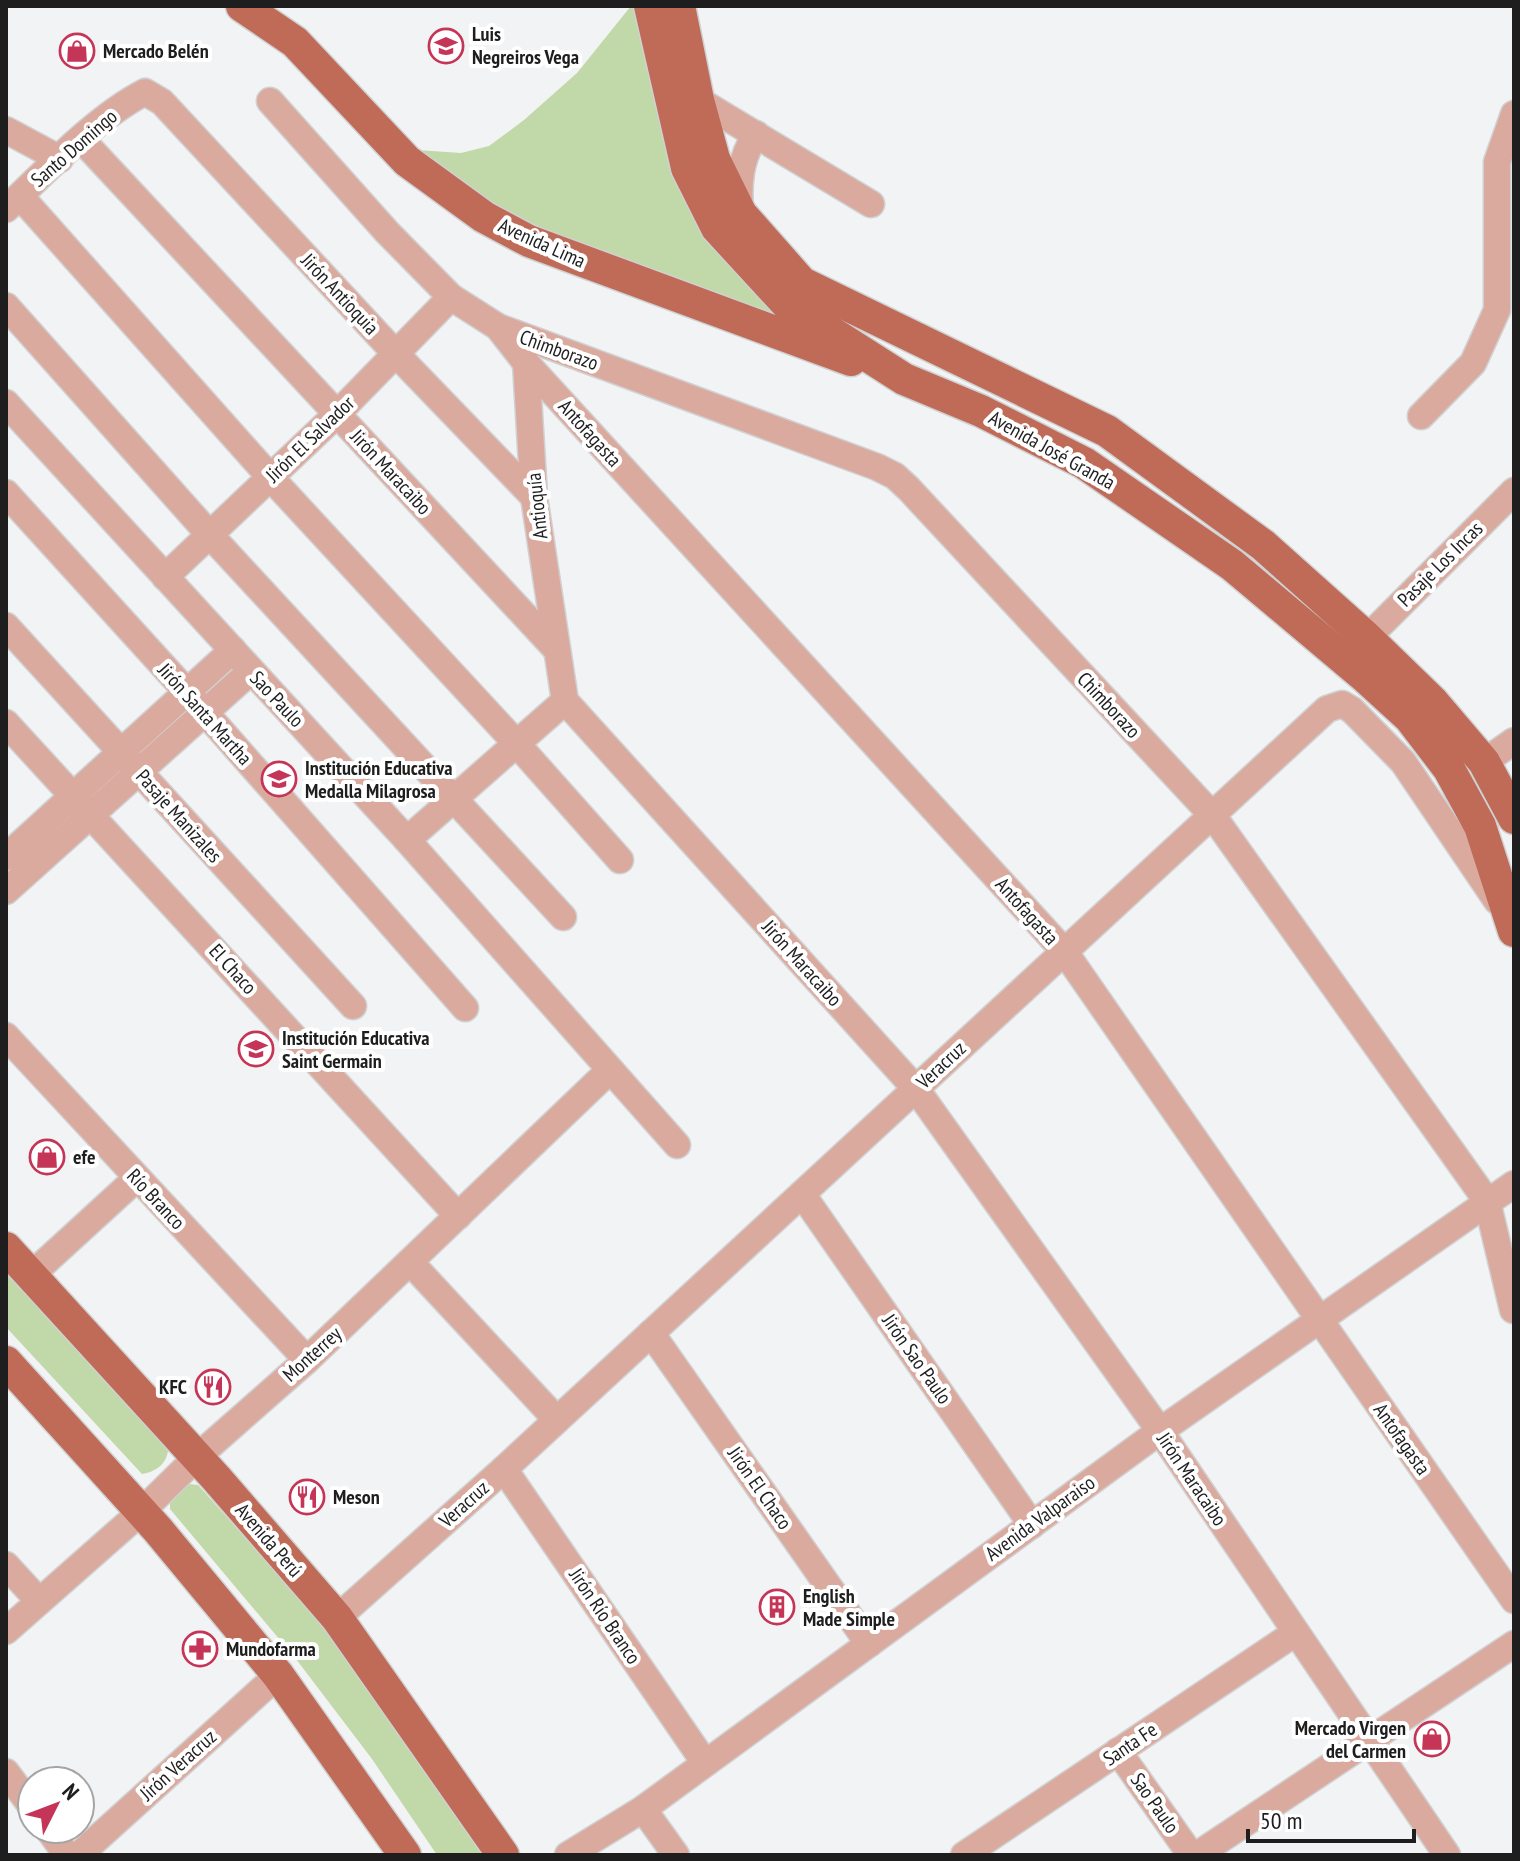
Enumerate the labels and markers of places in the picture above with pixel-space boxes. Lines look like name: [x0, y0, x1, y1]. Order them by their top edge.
place label: Luis Negreiros Vega: [472, 21, 579, 70]
school or university icon: Luis Negreiros Vega: [427, 27, 465, 65]
shop icon: Mercado Belén: [58, 32, 96, 70]
place label: Mercado Belén: [103, 38, 209, 64]
place label: Institución Educativa Medalla Milagrosa: [305, 755, 453, 804]
school or university icon: Institución Educativa Medalla Milagrosa: [260, 760, 298, 798]
place label: Institución Educativa Saint Germain: [282, 1025, 430, 1074]
school or university icon: Institución Educativa Saint Germain: [237, 1030, 275, 1068]
shop icon: efe: [28, 1138, 66, 1176]
place label: efe: [73, 1144, 95, 1170]
restaurant icon: KFC: [194, 1368, 232, 1406]
place label: KFC: [159, 1374, 187, 1400]
restaurant icon: Meson: [288, 1478, 326, 1516]
place label: Meson: [333, 1484, 380, 1510]
place label: English Made Simple: [803, 1583, 895, 1632]
building icon: English Made Simple: [758, 1588, 796, 1626]
pharmacy icon: Mundofarma: [181, 1630, 219, 1668]
place label: Mundofarma: [226, 1636, 316, 1662]
place label: Mercado Virgen del Carmen: [1295, 1715, 1406, 1764]
shop icon: Mercado Virgen del Carmen: [1413, 1720, 1451, 1758]

